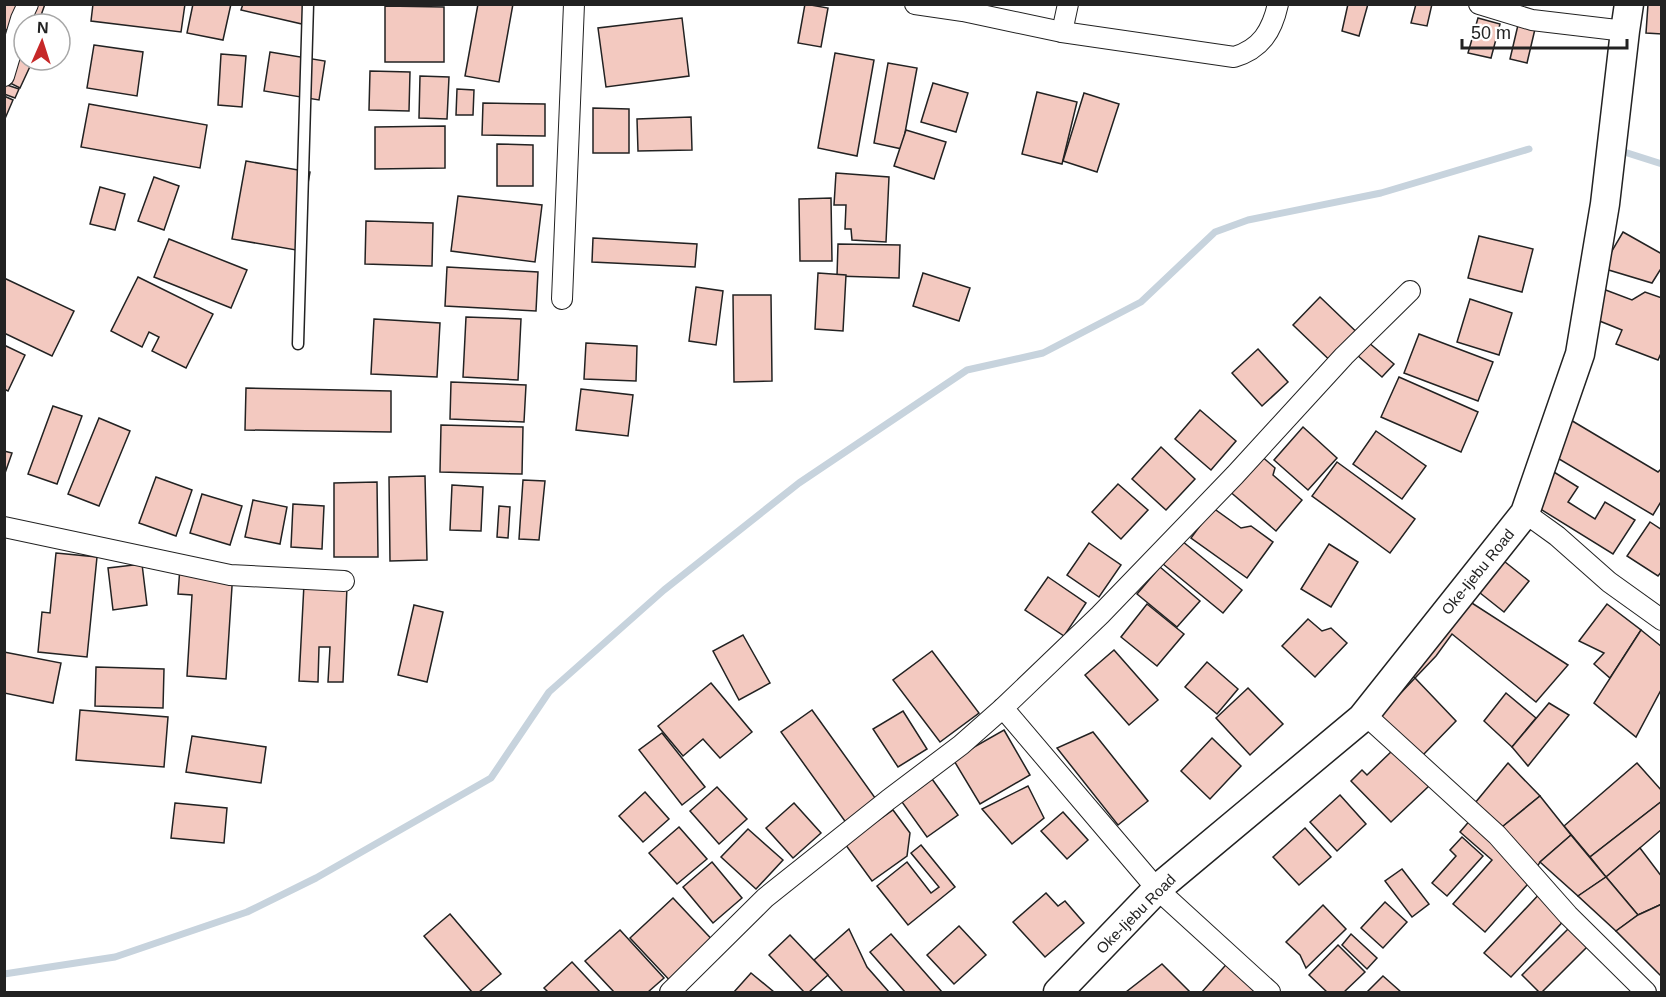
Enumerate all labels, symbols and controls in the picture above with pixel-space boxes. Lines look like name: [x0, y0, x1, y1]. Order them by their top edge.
north arrow: [12, 12, 72, 72]
scale bar: [1462, 12, 1627, 50]
text: N: [37, 19, 49, 36]
text: 50 m: [1471, 23, 1511, 43]
street label: Oke-Ijebu Road: [1438, 526, 1517, 618]
street label: Oke-Ijebu Road: [1092, 870, 1179, 957]

